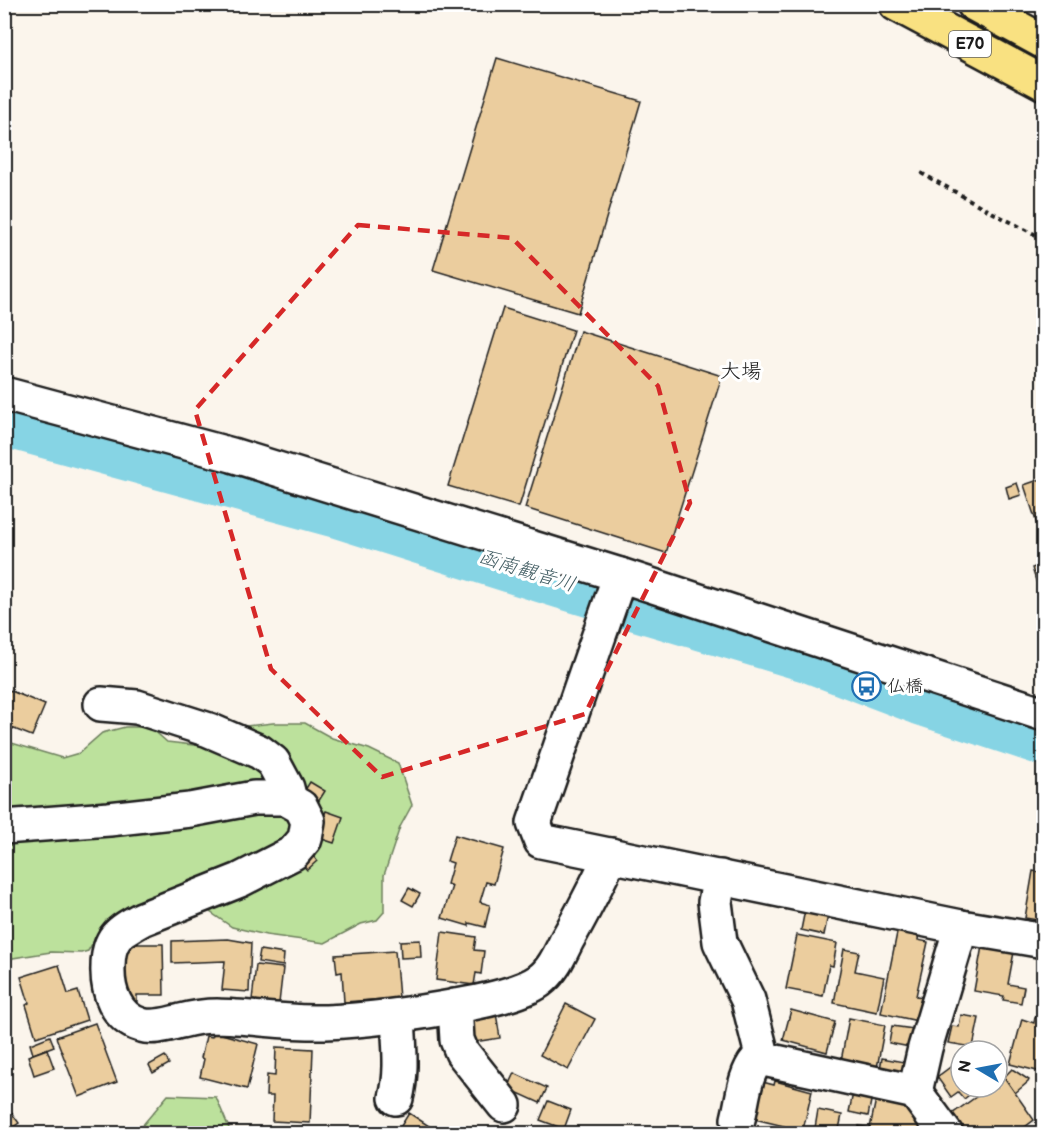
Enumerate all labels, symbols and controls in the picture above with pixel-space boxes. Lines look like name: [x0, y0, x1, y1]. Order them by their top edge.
road number: E70: [949, 31, 991, 57]
district label: 大場: [720, 359, 762, 384]
water label: 函南観音川: [476, 545, 578, 597]
bus stop icon: 仏橋: [850, 670, 882, 702]
place label: 仏橋: [887, 676, 923, 697]
north arrow: [949, 1039, 1009, 1099]
text: N: [955, 1059, 976, 1074]

